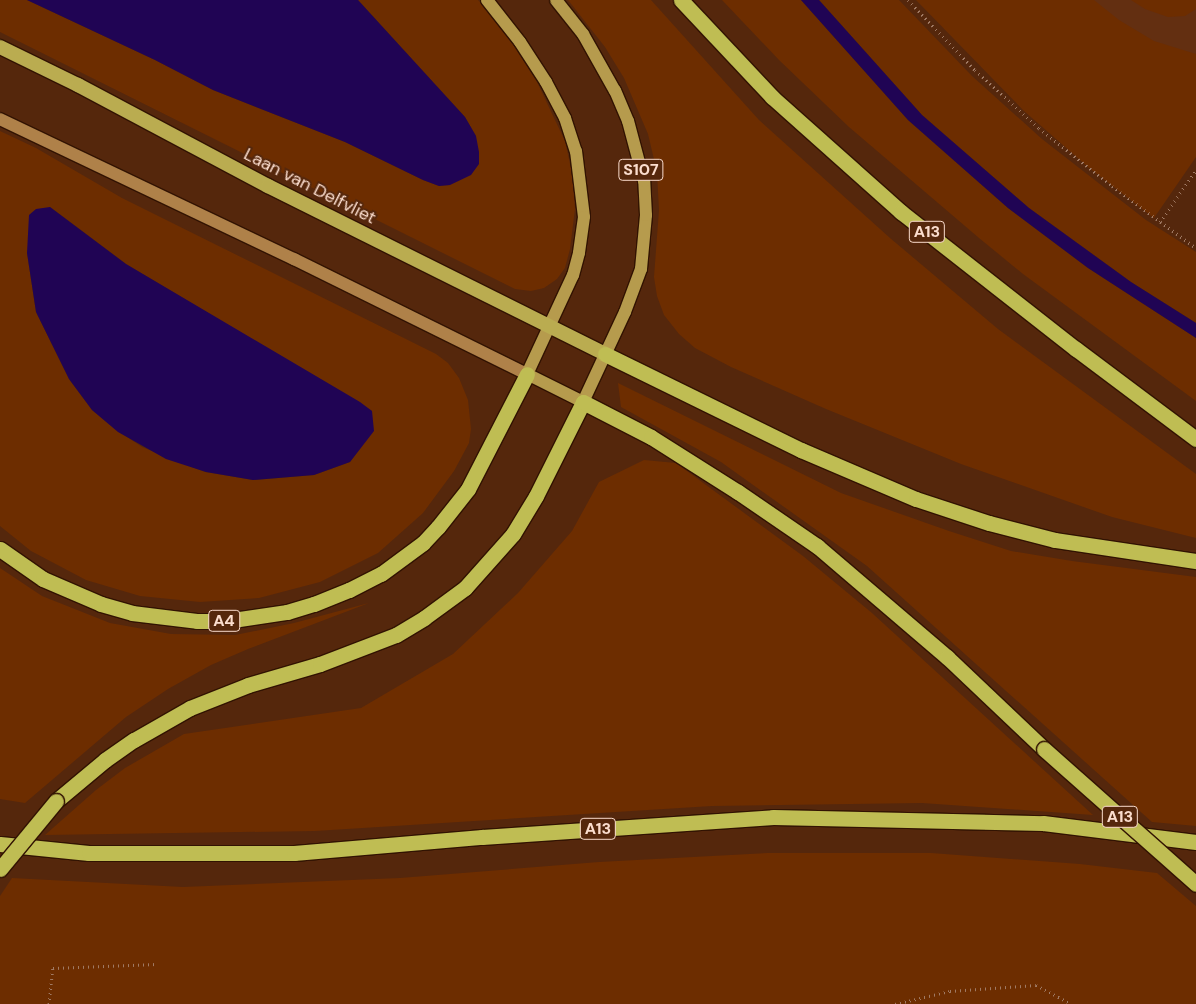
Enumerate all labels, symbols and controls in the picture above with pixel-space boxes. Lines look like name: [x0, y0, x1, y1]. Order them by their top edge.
street label: Laan van Delfvliet: [240, 143, 380, 229]
road number: S107: [617, 156, 665, 184]
road number: A13: [908, 218, 946, 246]
road number: A4: [208, 608, 240, 634]
road number: A13: [1101, 804, 1139, 830]
road number: A13: [579, 816, 617, 842]

